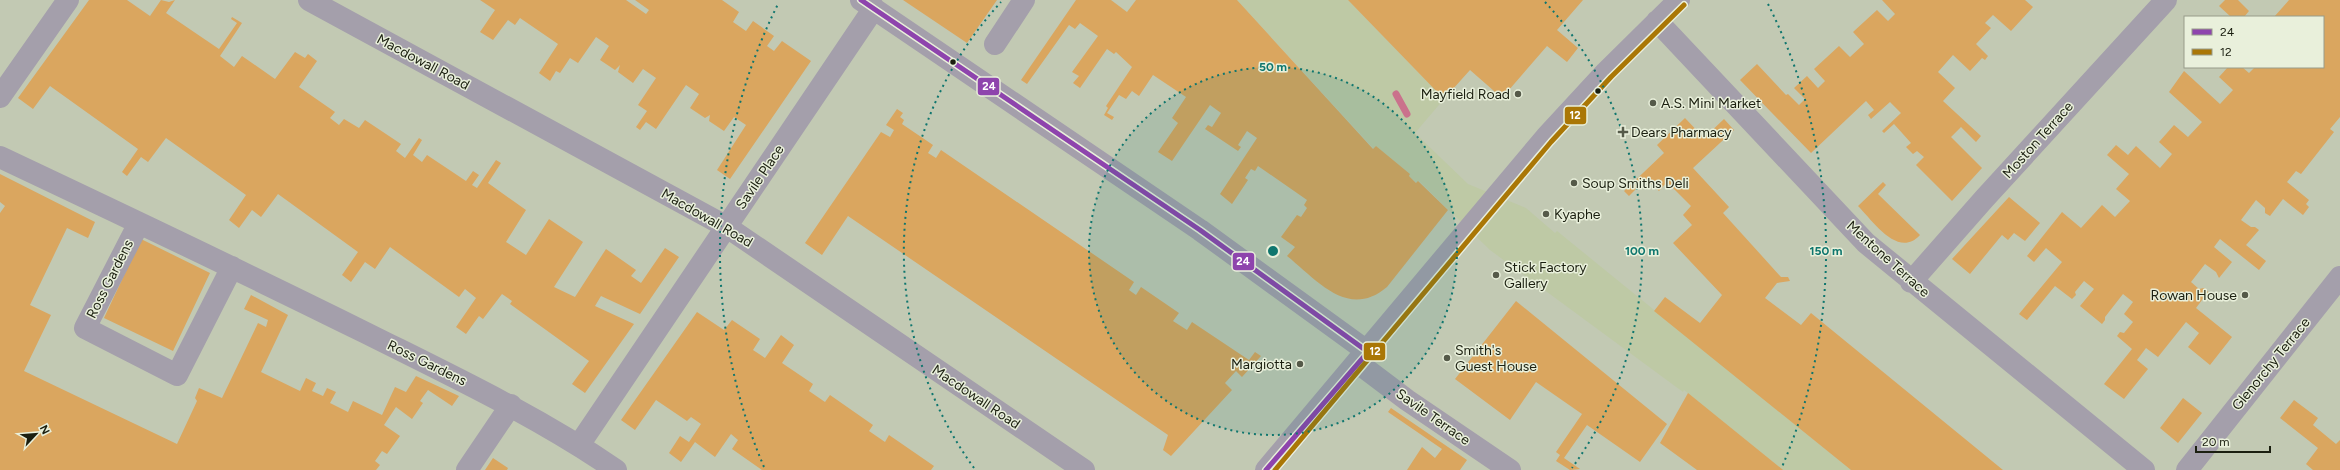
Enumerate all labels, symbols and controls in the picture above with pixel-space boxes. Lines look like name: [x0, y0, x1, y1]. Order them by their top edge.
legend: [2184, 16, 2324, 68]
text: 24: [2220, 25, 2235, 39]
street label: Macdowall Road: [374, 30, 472, 94]
text: 12: [2220, 45, 2232, 59]
unlabelled marker: [948, 57, 958, 67]
text: 50 m: [1259, 60, 1287, 74]
line badge: 24: [977, 77, 1000, 96]
text: 24: [982, 80, 996, 93]
place label: Mayfield Road: [1421, 86, 1510, 103]
unlabelled marker: [1593, 86, 1603, 96]
marker: Mayfield Road: [1513, 89, 1523, 99]
place label: A.S. Mini Market: [1661, 95, 1761, 112]
marker: A.S. Mini Market: [1648, 98, 1658, 108]
street label: Moston Terrace: [1999, 98, 2077, 182]
line badge: 12: [1564, 106, 1587, 125]
text: 12: [1569, 109, 1581, 122]
place label: Dears Pharmacy: [1631, 124, 1732, 141]
marker: Dears Pharmacy: [1618, 127, 1628, 137]
street label: Savile Place: [732, 141, 788, 212]
place label: Soup Smiths Deli: [1582, 175, 1689, 192]
marker: Soup Smiths Deli: [1569, 178, 1579, 188]
street label: Macdowall Road: [658, 185, 756, 251]
place label: Kyaphe: [1554, 206, 1601, 223]
marker: Kyaphe: [1541, 209, 1551, 219]
street label: Mentone Terrace: [1843, 217, 1933, 301]
street label: Ross Gardens: [83, 237, 137, 321]
centre of rings: [1266, 244, 1280, 258]
text: 100 m: [1625, 244, 1659, 258]
text: 150 m: [1809, 244, 1843, 258]
line badge: 24: [1232, 252, 1255, 271]
text: 24: [1236, 255, 1250, 268]
place label: Stick Factory Gallery: [1504, 259, 1587, 292]
marker: Stick Factory Gallery: [1491, 270, 1501, 280]
place label: Rowan House: [2150, 287, 2237, 304]
marker: Rowan House: [2240, 290, 2250, 300]
street label: Glenorchy Terrace: [2228, 314, 2314, 414]
street label: Ross Gardens: [385, 336, 469, 390]
line badge: 12: [1363, 342, 1386, 361]
place label: Smith's Guest House: [1455, 342, 1537, 375]
text: 12: [1369, 345, 1381, 358]
marker: Smith's Guest House: [1442, 353, 1452, 363]
place label: Margiotta: [1231, 356, 1292, 373]
marker: Margiotta: [1295, 359, 1305, 369]
street label: Macdowall Road: [929, 361, 1023, 433]
street label: Savile Terrace: [1393, 385, 1474, 449]
north arrow: [16, 414, 56, 454]
text: N: [37, 423, 52, 437]
scale bar: [2196, 428, 2270, 454]
text: 20 m: [2202, 435, 2230, 449]

